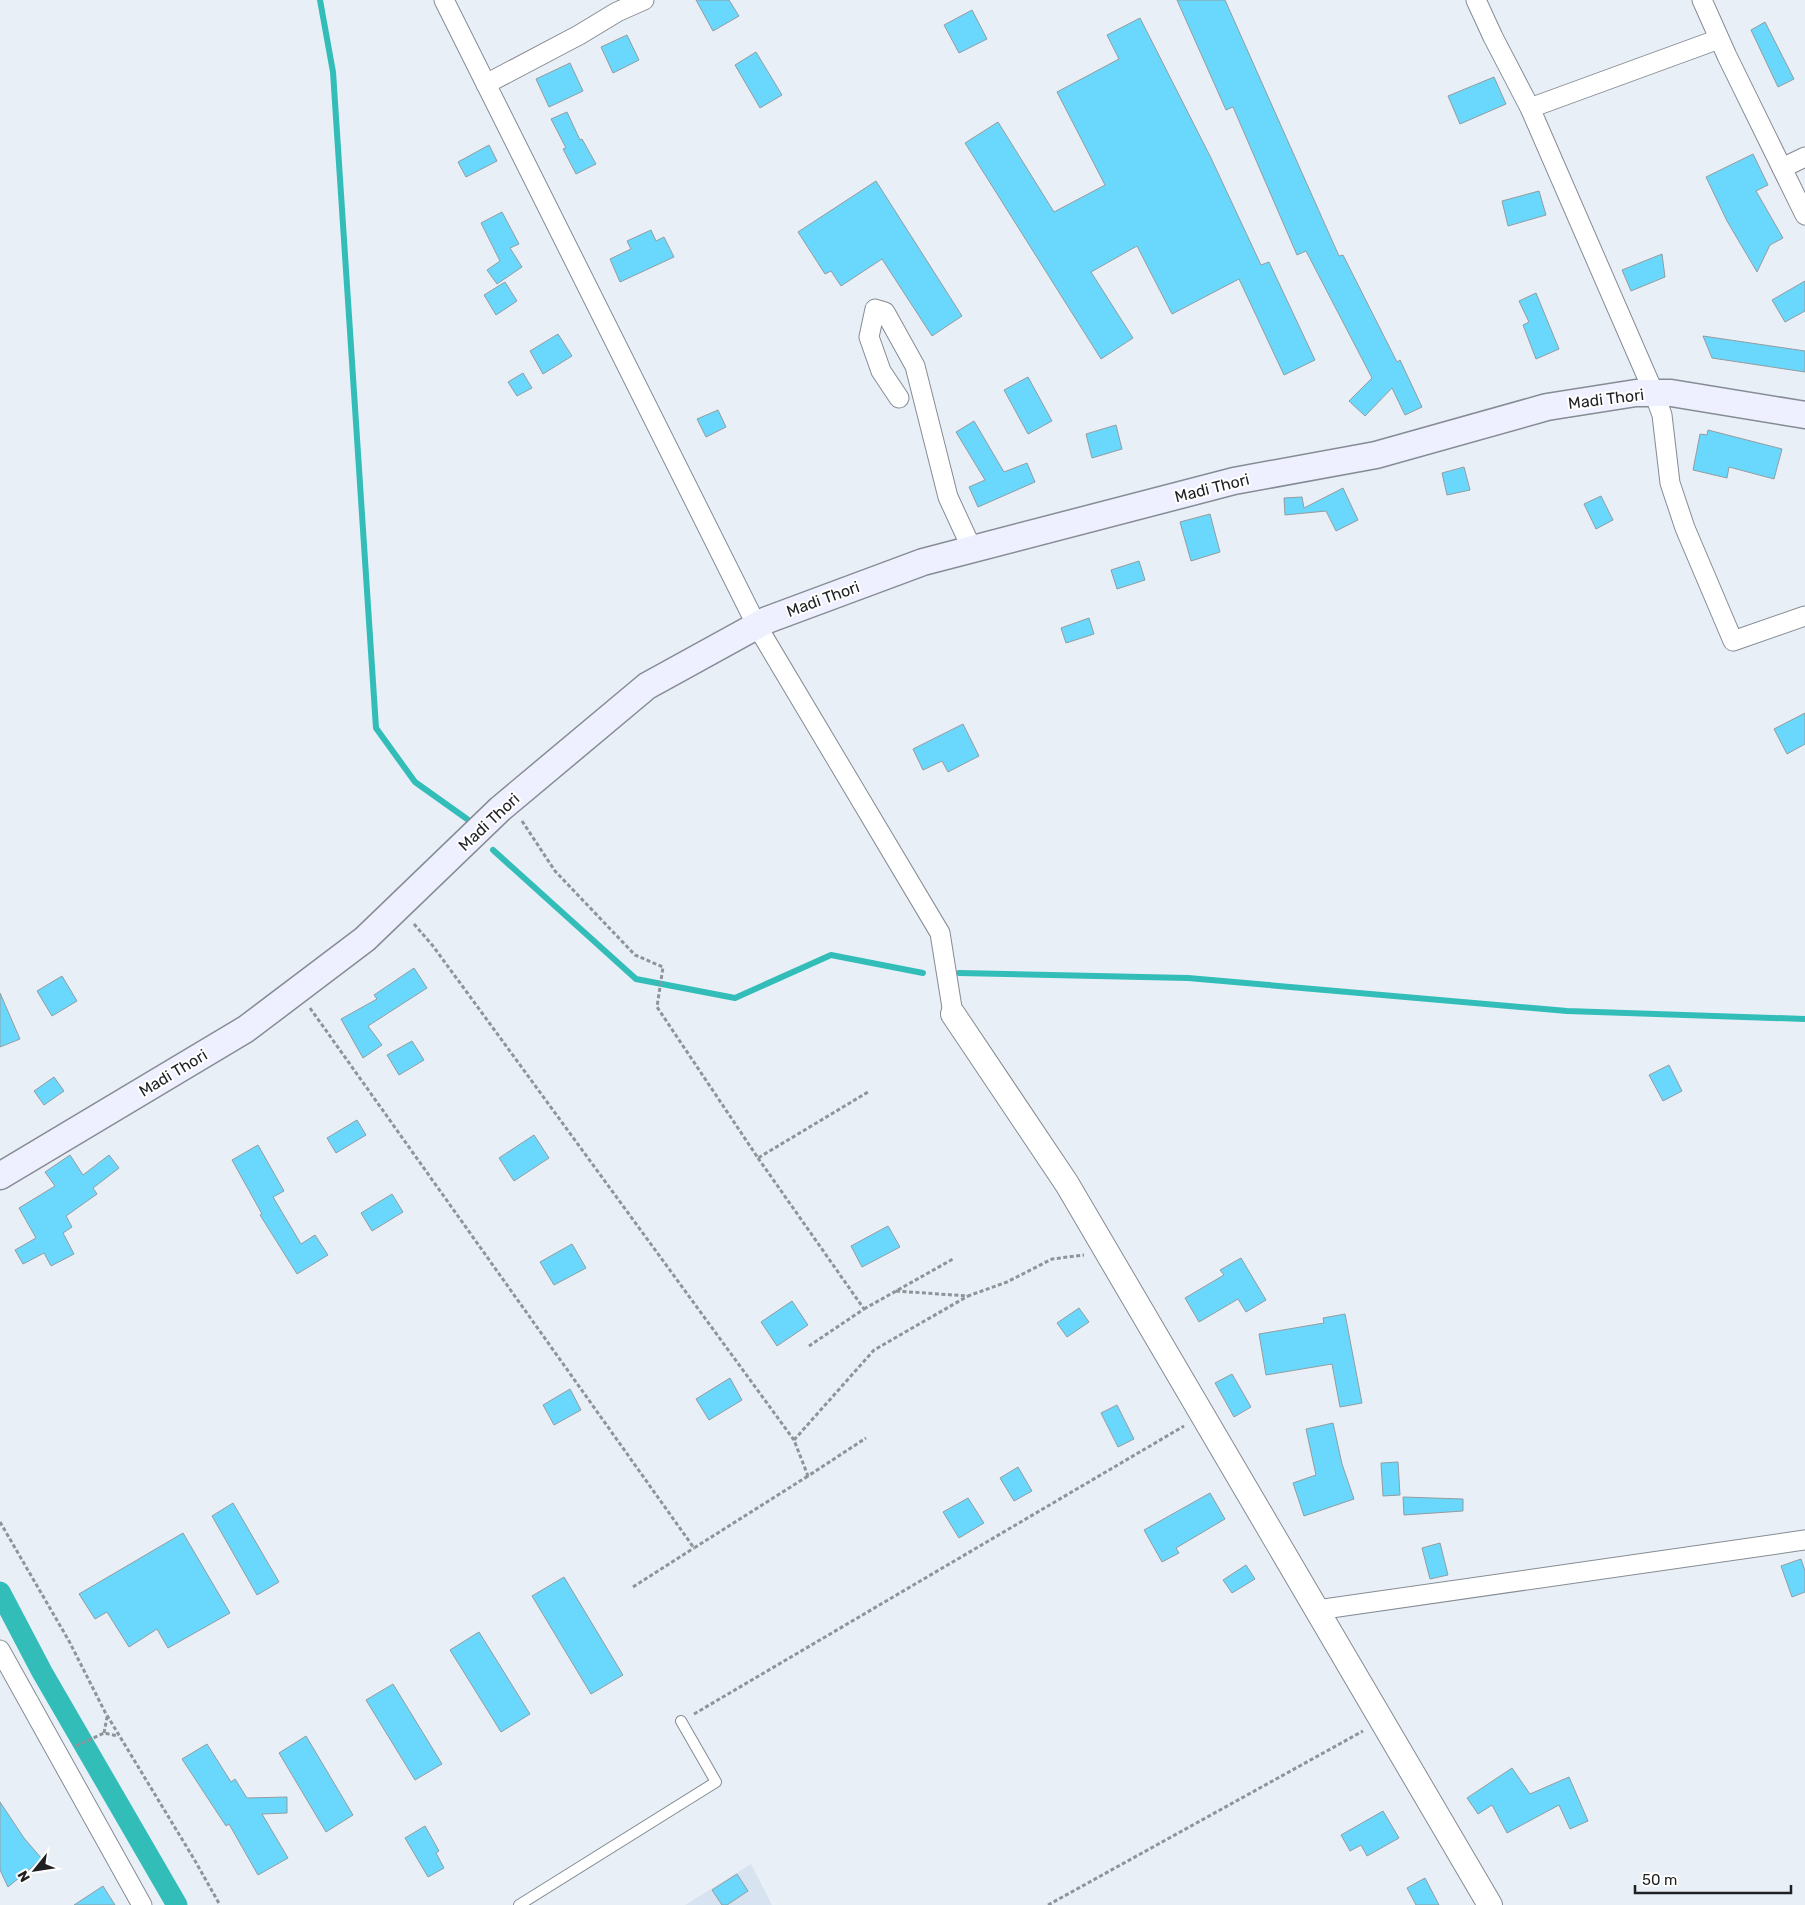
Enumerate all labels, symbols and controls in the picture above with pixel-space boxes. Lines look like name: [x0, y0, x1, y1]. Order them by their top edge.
street label: Madi Thori: [1567, 385, 1645, 413]
street label: Madi Thori: [1173, 470, 1251, 506]
street label: Madi Thori: [784, 577, 862, 621]
street label: Madi Thori: [455, 789, 523, 855]
street label: Madi Thori: [135, 1045, 211, 1101]
north arrow: [10, 1845, 60, 1895]
scale bar: [1635, 1862, 1791, 1894]
text: N: [14, 1868, 34, 1885]
text: 50 m: [1642, 1871, 1677, 1889]

